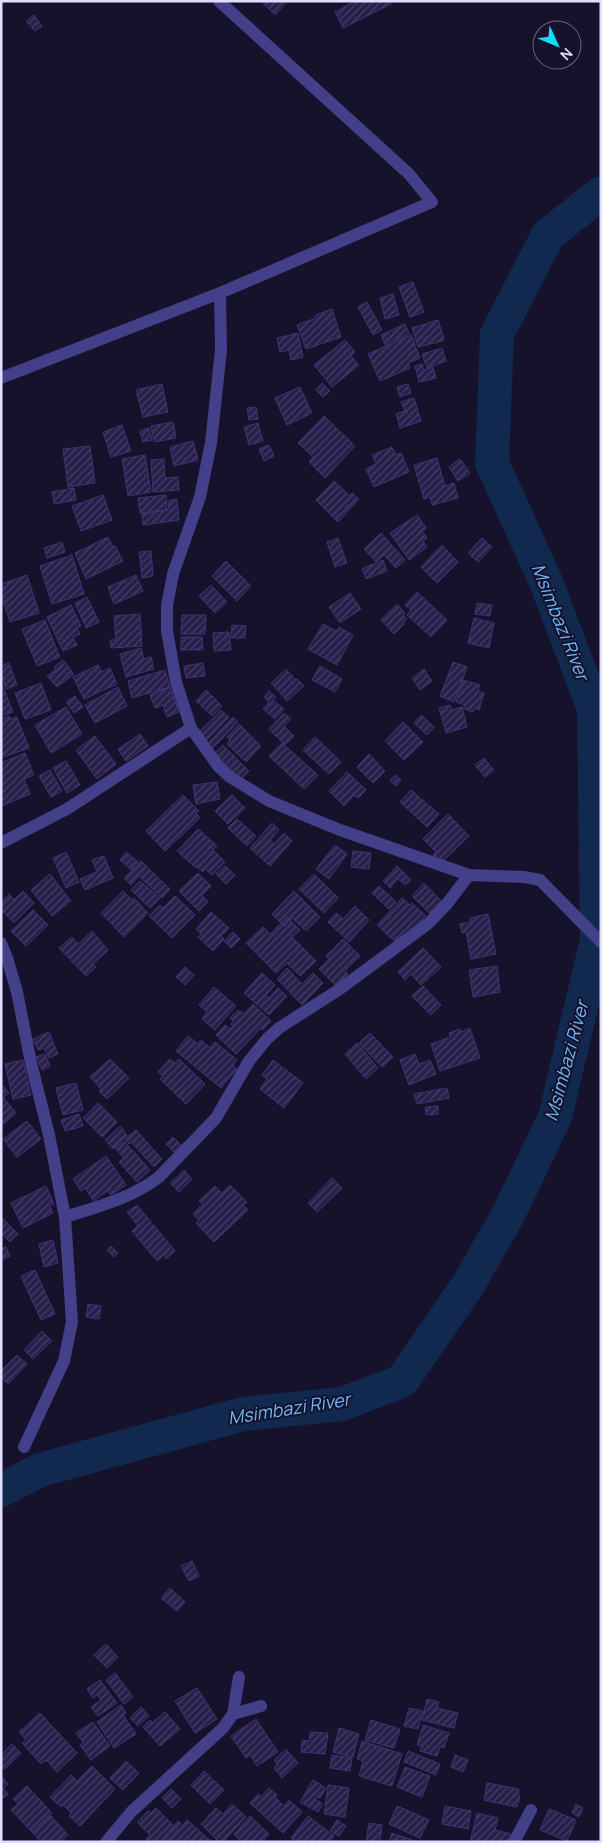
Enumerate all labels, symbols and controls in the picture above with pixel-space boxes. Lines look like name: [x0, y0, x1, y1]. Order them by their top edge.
north arrow: [532, 20, 582, 70]
text: N: [556, 44, 577, 65]
water label: Msimbazi River: [527, 560, 596, 686]
water label: Msimbazi River: [538, 996, 594, 1123]
water label: Msimbazi River: [226, 1386, 354, 1430]

